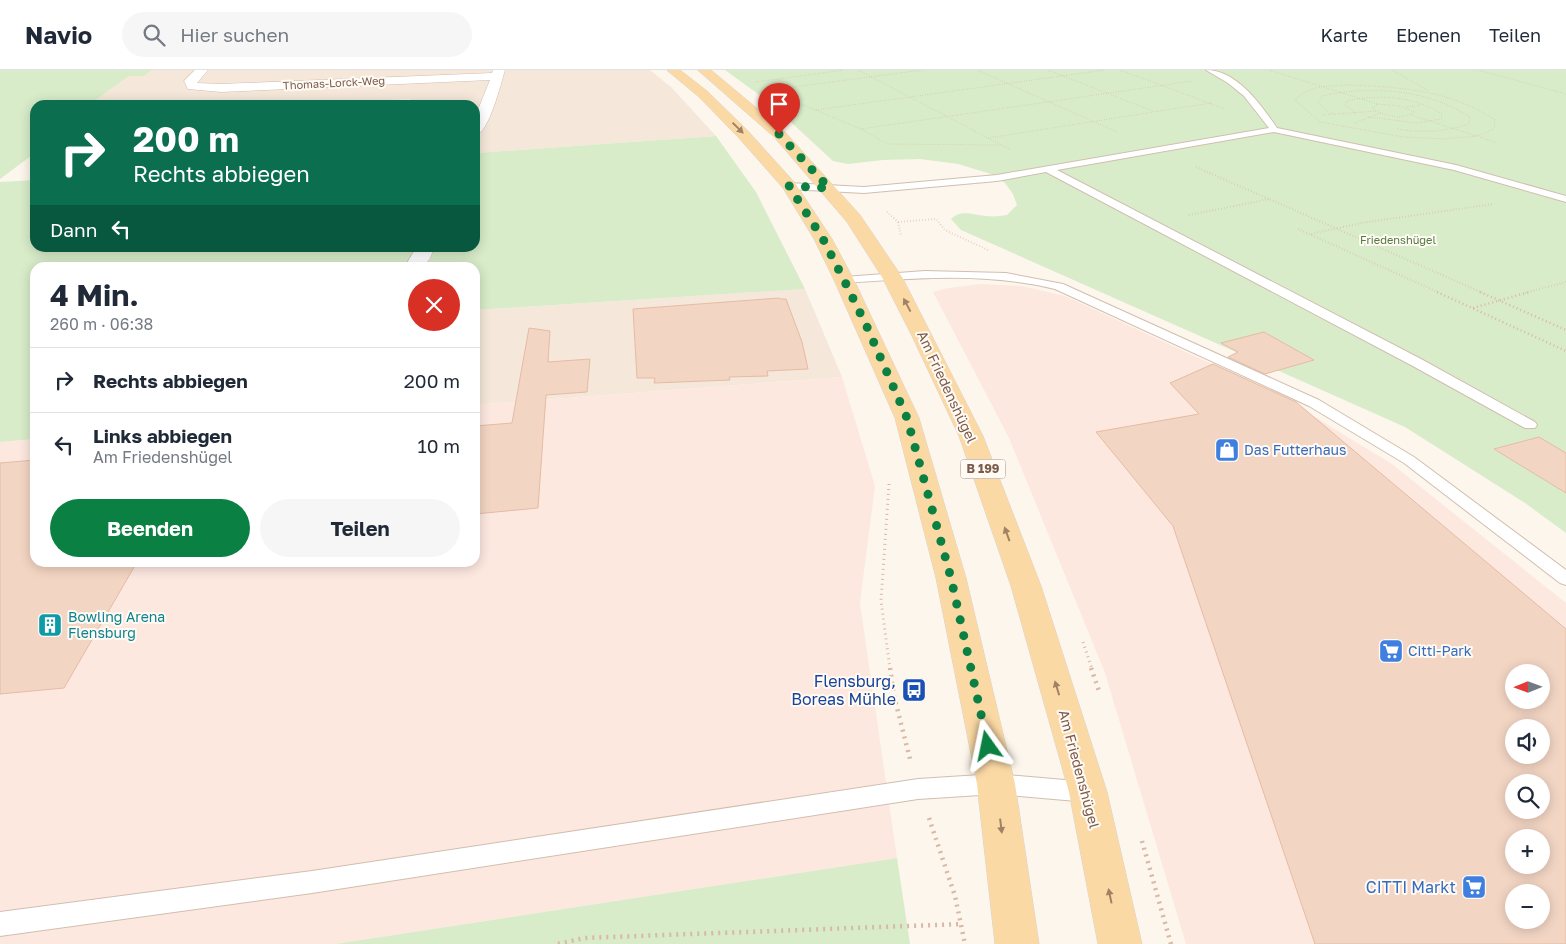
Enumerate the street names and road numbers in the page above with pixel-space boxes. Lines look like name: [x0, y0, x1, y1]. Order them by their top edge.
street label: Thomas-Lorck-Weg: [283, 73, 385, 92]
street label: Am Friedenshügel: [914, 328, 981, 446]
road number: B 199: [960, 459, 1006, 478]
street label: Am Friedenshügel: [1055, 708, 1103, 830]

